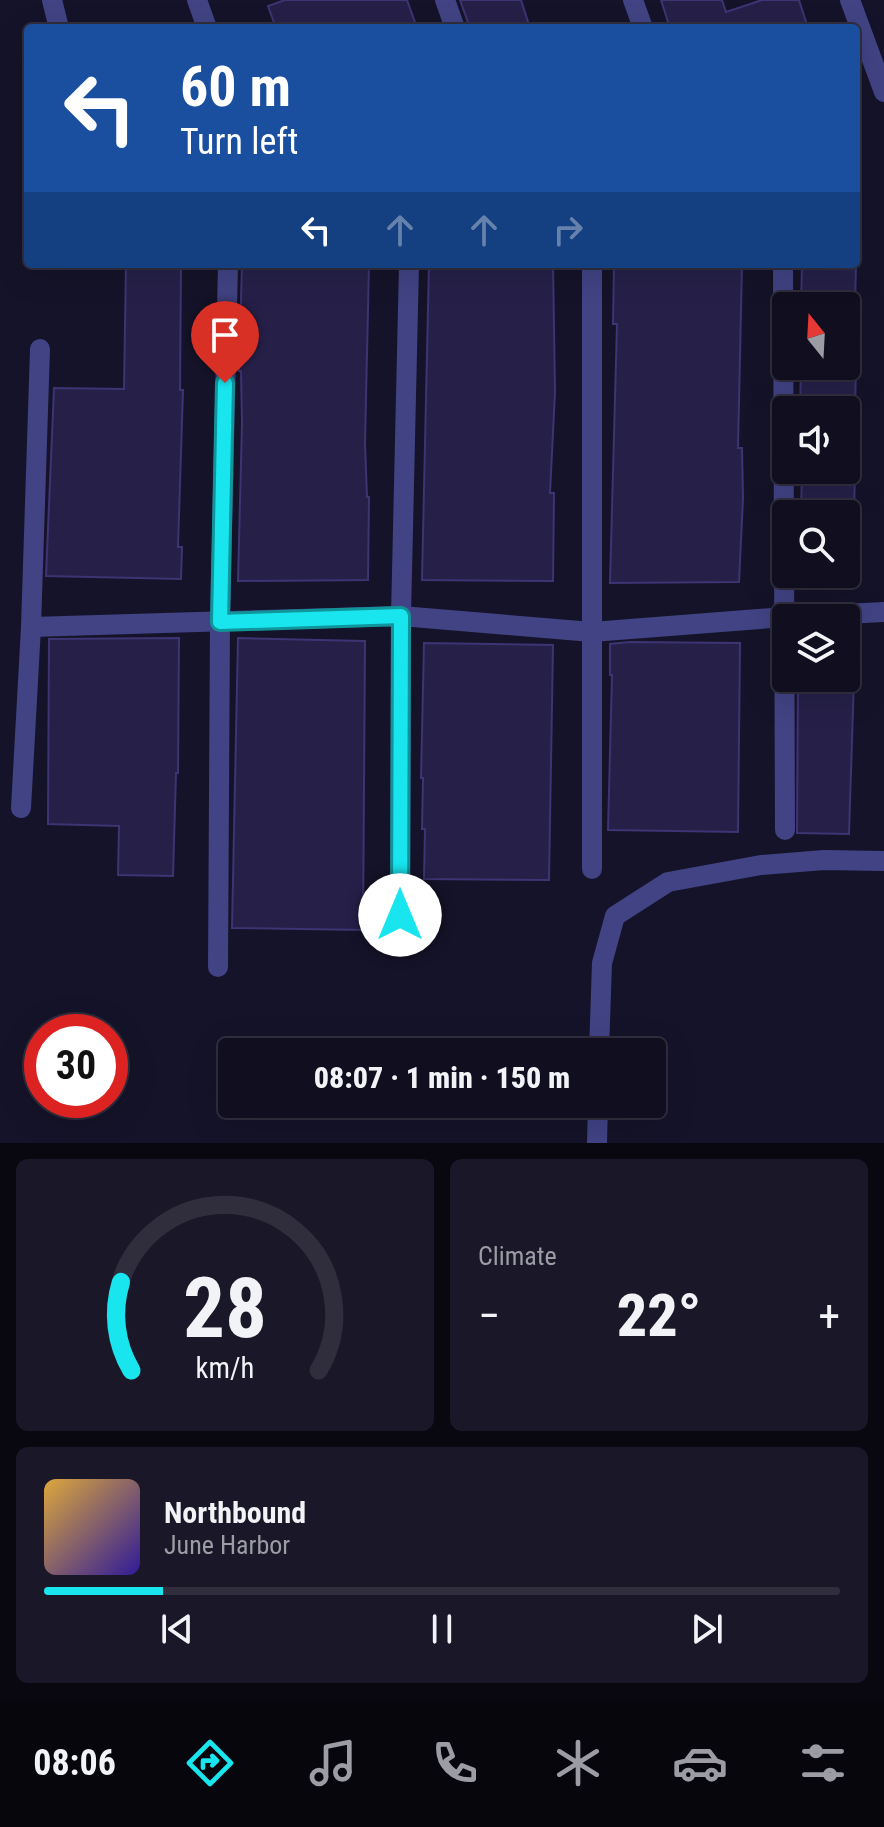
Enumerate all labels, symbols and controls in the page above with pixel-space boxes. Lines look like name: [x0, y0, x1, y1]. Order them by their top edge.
text: 60 m: [180, 54, 291, 120]
icon: left: [48, 56, 152, 160]
text: Turn left: [180, 121, 298, 163]
icon: left: [294, 208, 338, 252]
icon: ahead: [378, 208, 422, 252]
icon: ahead: [462, 208, 506, 252]
icon: right: [546, 208, 590, 252]
north arrow: [772, 292, 860, 380]
map controls: [772, 292, 860, 692]
pin: [191, 301, 259, 383]
icon: arrive: [203, 313, 247, 357]
button: sound: [772, 396, 860, 484]
button: search: [772, 500, 860, 588]
button: layers: [772, 604, 860, 692]
position arrow: [358, 873, 442, 957]
speed limit sign: 30: [24, 1014, 128, 1118]
text: 08:07 · 1 min · 150 m: [314, 1060, 570, 1095]
text: Climate: [478, 1241, 557, 1271]
text: 28: [183, 1260, 267, 1357]
text: 22°: [617, 1280, 701, 1351]
text: −: [478, 1290, 500, 1342]
text: +: [818, 1290, 840, 1342]
text: km/h: [196, 1351, 254, 1385]
text: Northbound: [164, 1495, 306, 1530]
text: June Harbor: [164, 1530, 290, 1560]
icon: previous: [155, 1607, 199, 1651]
icon: pause: [420, 1607, 464, 1651]
icon: next: [685, 1607, 729, 1651]
icon: directions: [182, 1735, 238, 1791]
icon: music: [305, 1735, 361, 1791]
icon: phone: [427, 1735, 483, 1791]
icon: climate: [550, 1735, 606, 1791]
icon: car: [672, 1735, 728, 1791]
icon: filters: [795, 1735, 851, 1791]
text: 08:06: [33, 1742, 116, 1784]

